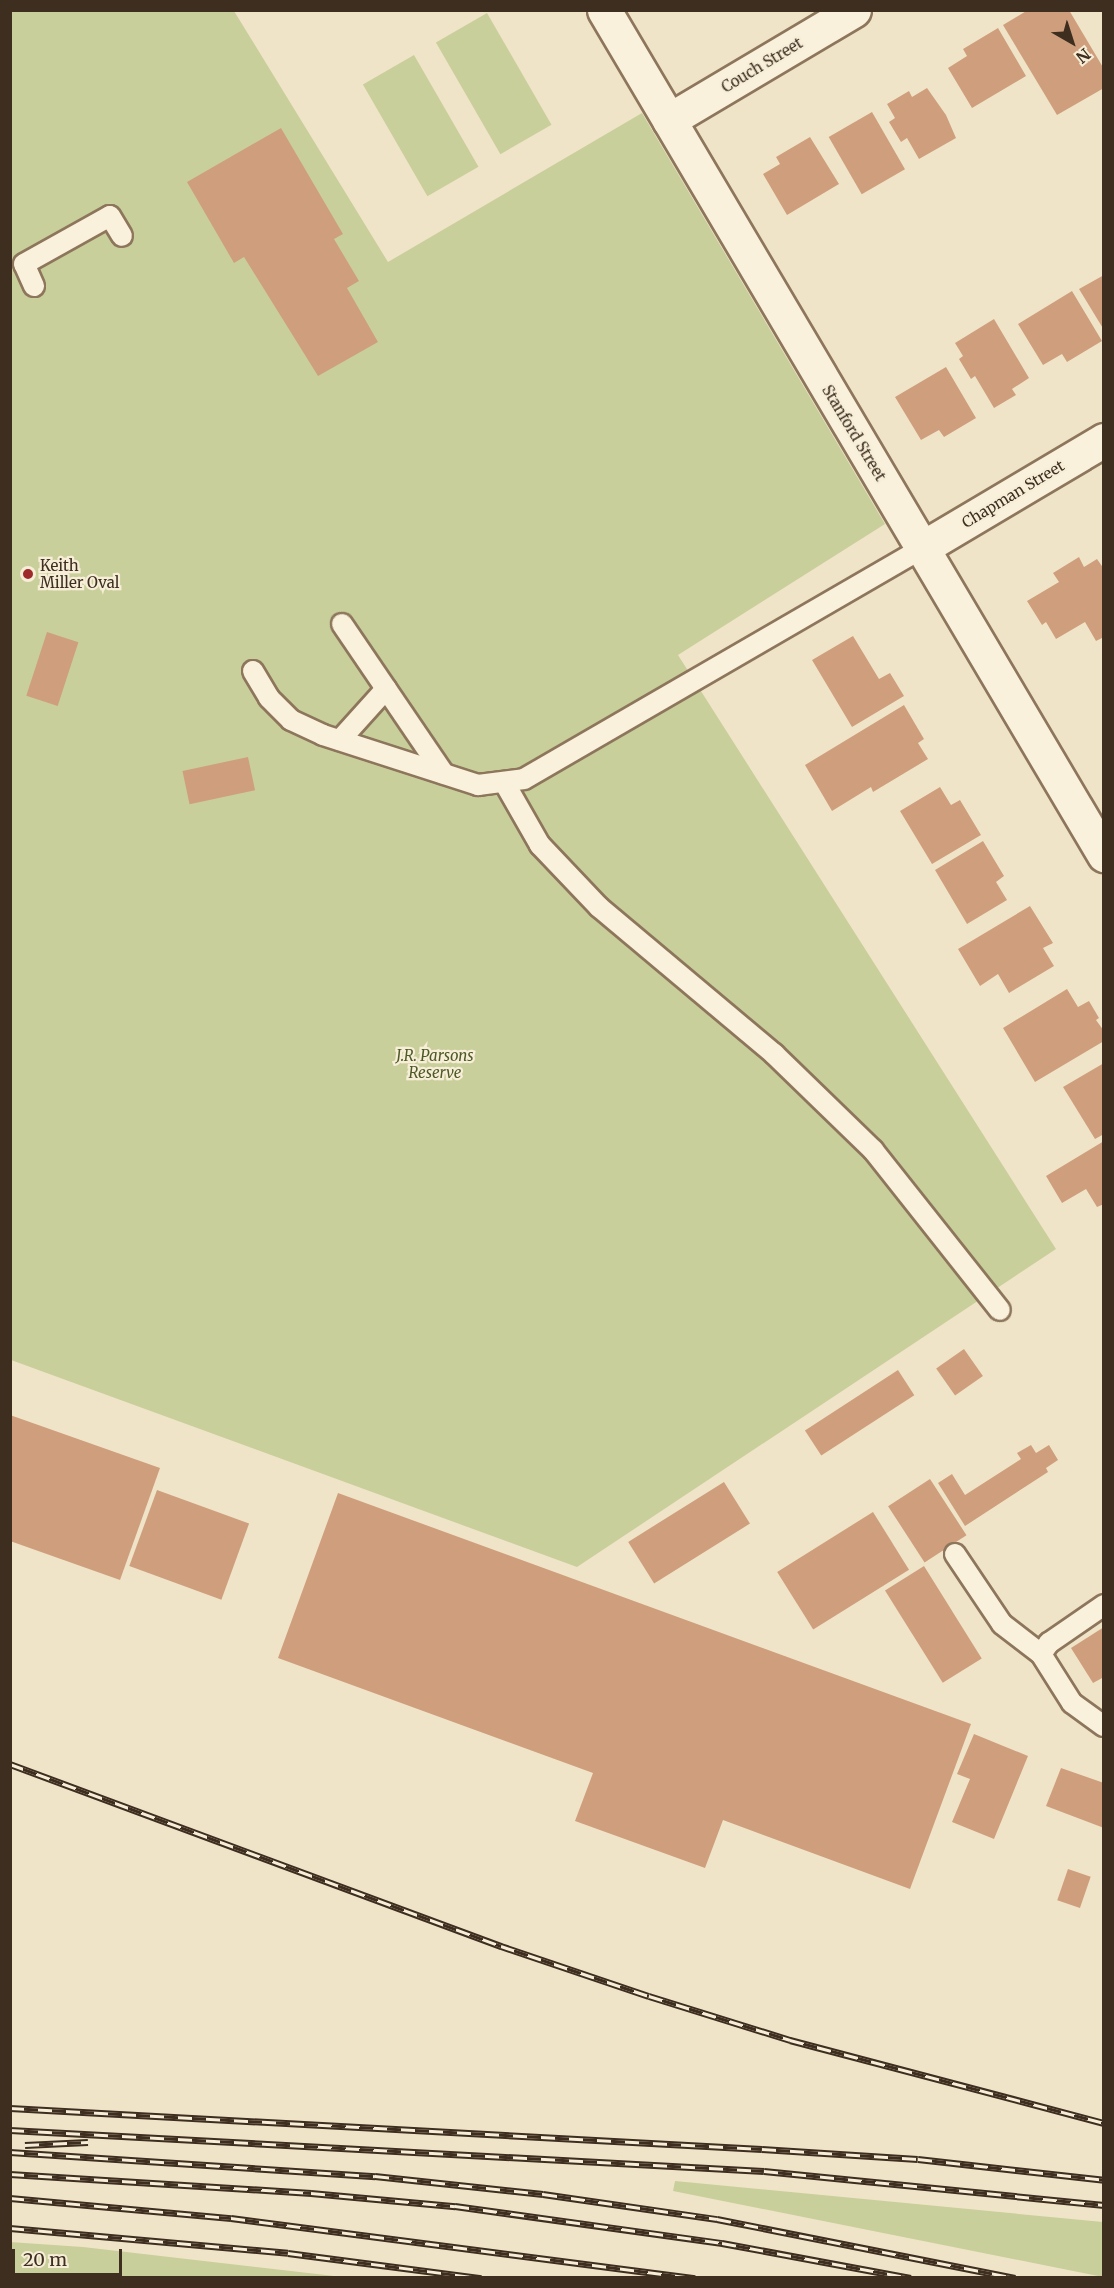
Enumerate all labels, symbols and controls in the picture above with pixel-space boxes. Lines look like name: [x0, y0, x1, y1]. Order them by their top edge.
north arrow: [1042, 12, 1102, 72]
street label: Couch Street: [718, 34, 806, 96]
text: N: [1072, 44, 1095, 68]
street label: Stanford Street: [818, 382, 890, 484]
street label: Chapman Street: [959, 456, 1067, 532]
place label: Keith Miller Oval: [40, 556, 119, 591]
marker: Keith Miller Oval: [21, 567, 35, 581]
park label: J.R. Parsons Reserve: [396, 1046, 474, 1081]
scale bar: [15, 2237, 124, 2275]
text: 20 m: [23, 2248, 67, 2271]

